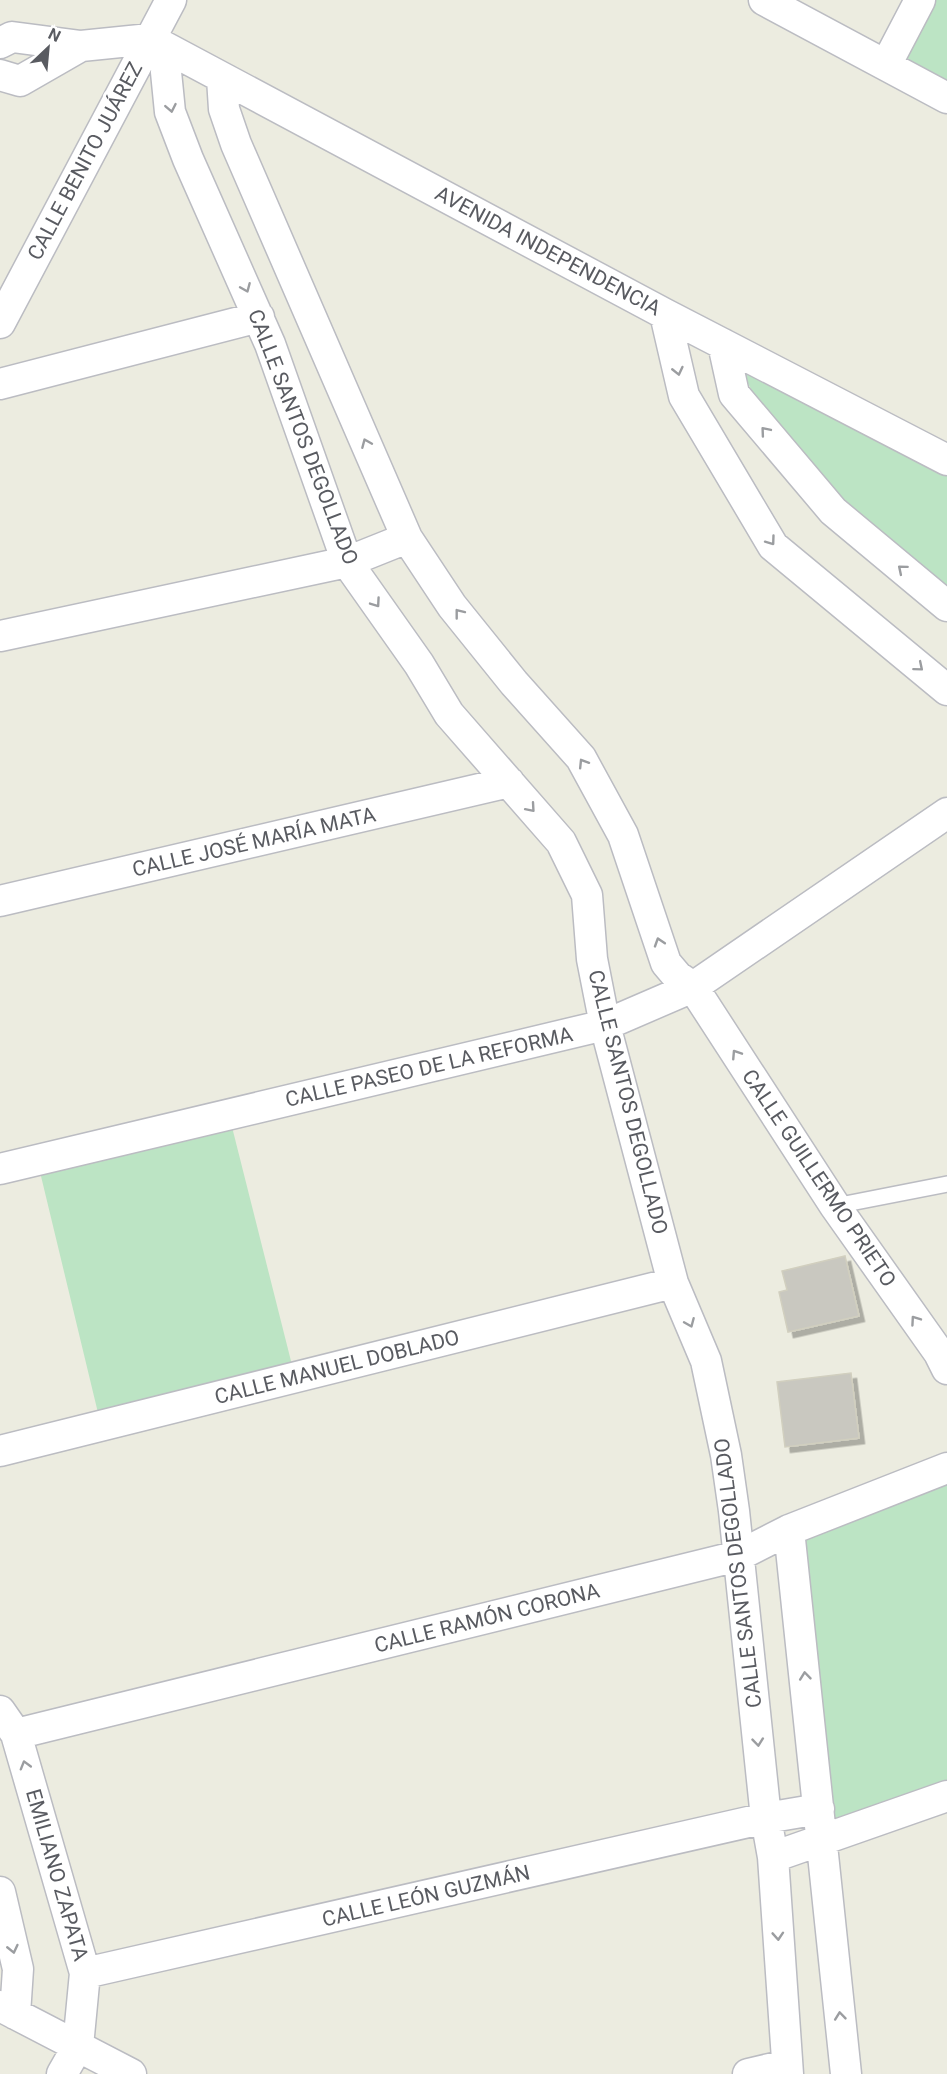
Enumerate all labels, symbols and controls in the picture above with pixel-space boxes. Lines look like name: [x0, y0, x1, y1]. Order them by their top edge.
north arrow: [18, 18, 78, 78]
text: N: [45, 24, 64, 46]
street label: CALLE BENITO JUÁREZ: [23, 58, 147, 264]
one-way arrow: [164, 104, 176, 113]
street label: AVENIDA INDEPENDENCIA: [431, 181, 665, 321]
one-way arrow: [239, 281, 251, 292]
street label: CALLE SANTOS DEGOLLADO: [243, 306, 363, 568]
one-way arrow: [671, 366, 684, 376]
one-way arrow: [761, 427, 772, 438]
one-way arrow: [361, 438, 373, 449]
one-way arrow: [764, 534, 775, 545]
one-way arrow: [898, 565, 909, 576]
one-way arrow: [369, 596, 380, 607]
one-way arrow: [455, 609, 466, 620]
one-way arrow: [912, 660, 923, 671]
one-way arrow: [578, 759, 590, 769]
one-way arrow: [524, 801, 535, 812]
street label: CALLE JOSÉ MARÍA MATA: [130, 802, 378, 882]
one-way arrow: [654, 937, 667, 948]
street label: CALLE SANTOS DEGOLLADO: [584, 967, 672, 1237]
street label: CALLE PASEO DE LA REFORMA: [283, 1022, 575, 1112]
one-way arrow: [732, 1049, 743, 1060]
street label: CALLE GUILLERMO PRIETO: [737, 1065, 901, 1291]
one-way arrow: [911, 1315, 922, 1326]
one-way arrow: [683, 1317, 695, 1328]
street label: CALLE MANUEL DOBLADO: [212, 1325, 462, 1409]
street label: CALLE SANTOS DEGOLLADO: [710, 1437, 766, 1709]
street label: CALLE RAMÓN CORONA: [372, 1578, 602, 1658]
one-way arrow: [799, 1671, 811, 1680]
one-way arrow: [751, 1737, 764, 1746]
one-way arrow: [20, 1760, 32, 1771]
street label: EMILIANO ZAPATA: [21, 1786, 93, 1964]
street label: CALLE LEÓN GUZMÁN: [320, 1860, 532, 1932]
one-way arrow: [772, 1931, 785, 1940]
one-way arrow: [6, 1944, 19, 1954]
one-way arrow: [834, 2011, 847, 2020]

